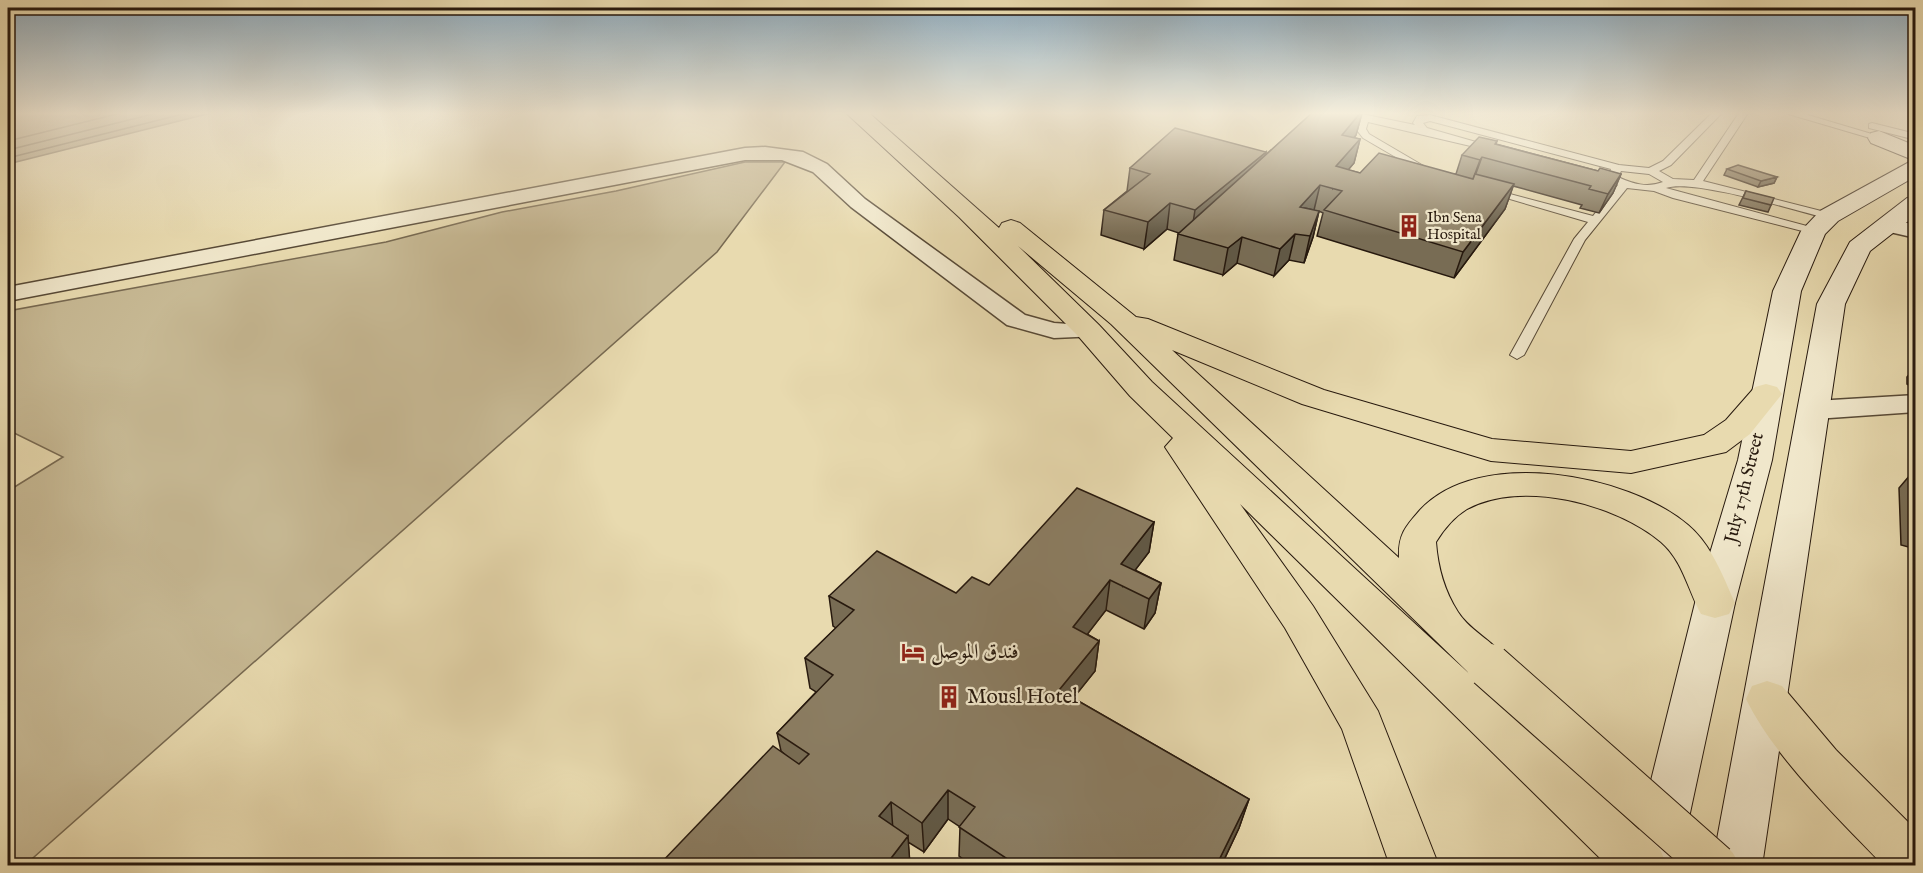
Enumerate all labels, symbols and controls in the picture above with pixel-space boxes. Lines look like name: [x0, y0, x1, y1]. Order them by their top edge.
place label: Ibn Sena Hospital: [1427, 208, 1482, 244]
building icon: Ibn Sena Hospital: [1396, 213, 1422, 239]
street label: July 17th Street: [1720, 430, 1770, 548]
hotel icon: فندق الموصل: [900, 639, 926, 665]
place label: فندق الموصل: [931, 639, 1019, 666]
building icon: Mousl Hotel: [936, 684, 962, 710]
place label: Mousl Hotel: [967, 684, 1078, 711]

